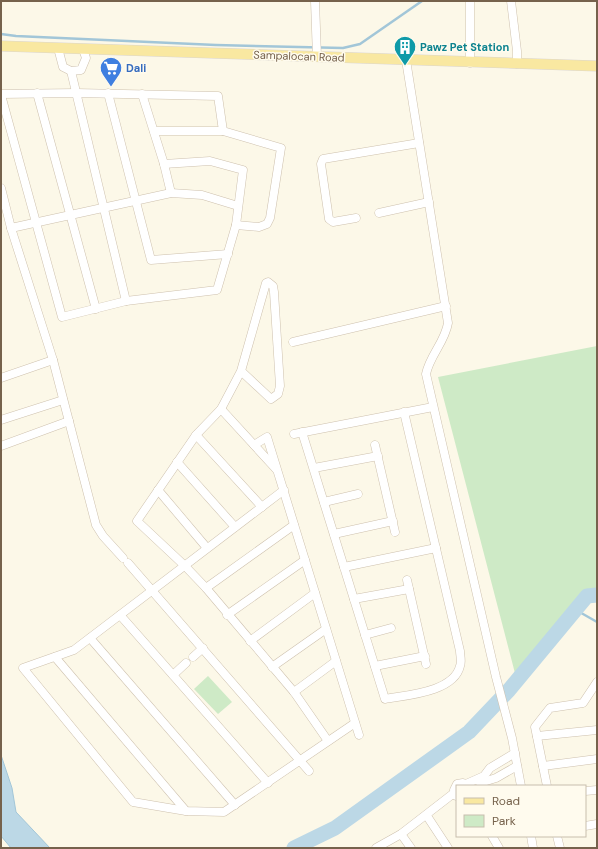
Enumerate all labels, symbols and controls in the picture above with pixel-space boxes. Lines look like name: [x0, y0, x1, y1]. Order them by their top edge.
building icon: Pawz Pet Station: [392, 34, 418, 67]
place label: Pawz Pet Station: [420, 40, 509, 54]
street label: Sampalocan Road: [253, 47, 345, 65]
supermarket icon: Dali: [98, 55, 124, 88]
place label: Dali: [126, 61, 146, 75]
legend: [456, 785, 586, 837]
text: Road: [492, 793, 520, 809]
text: Park: [492, 813, 516, 829]

